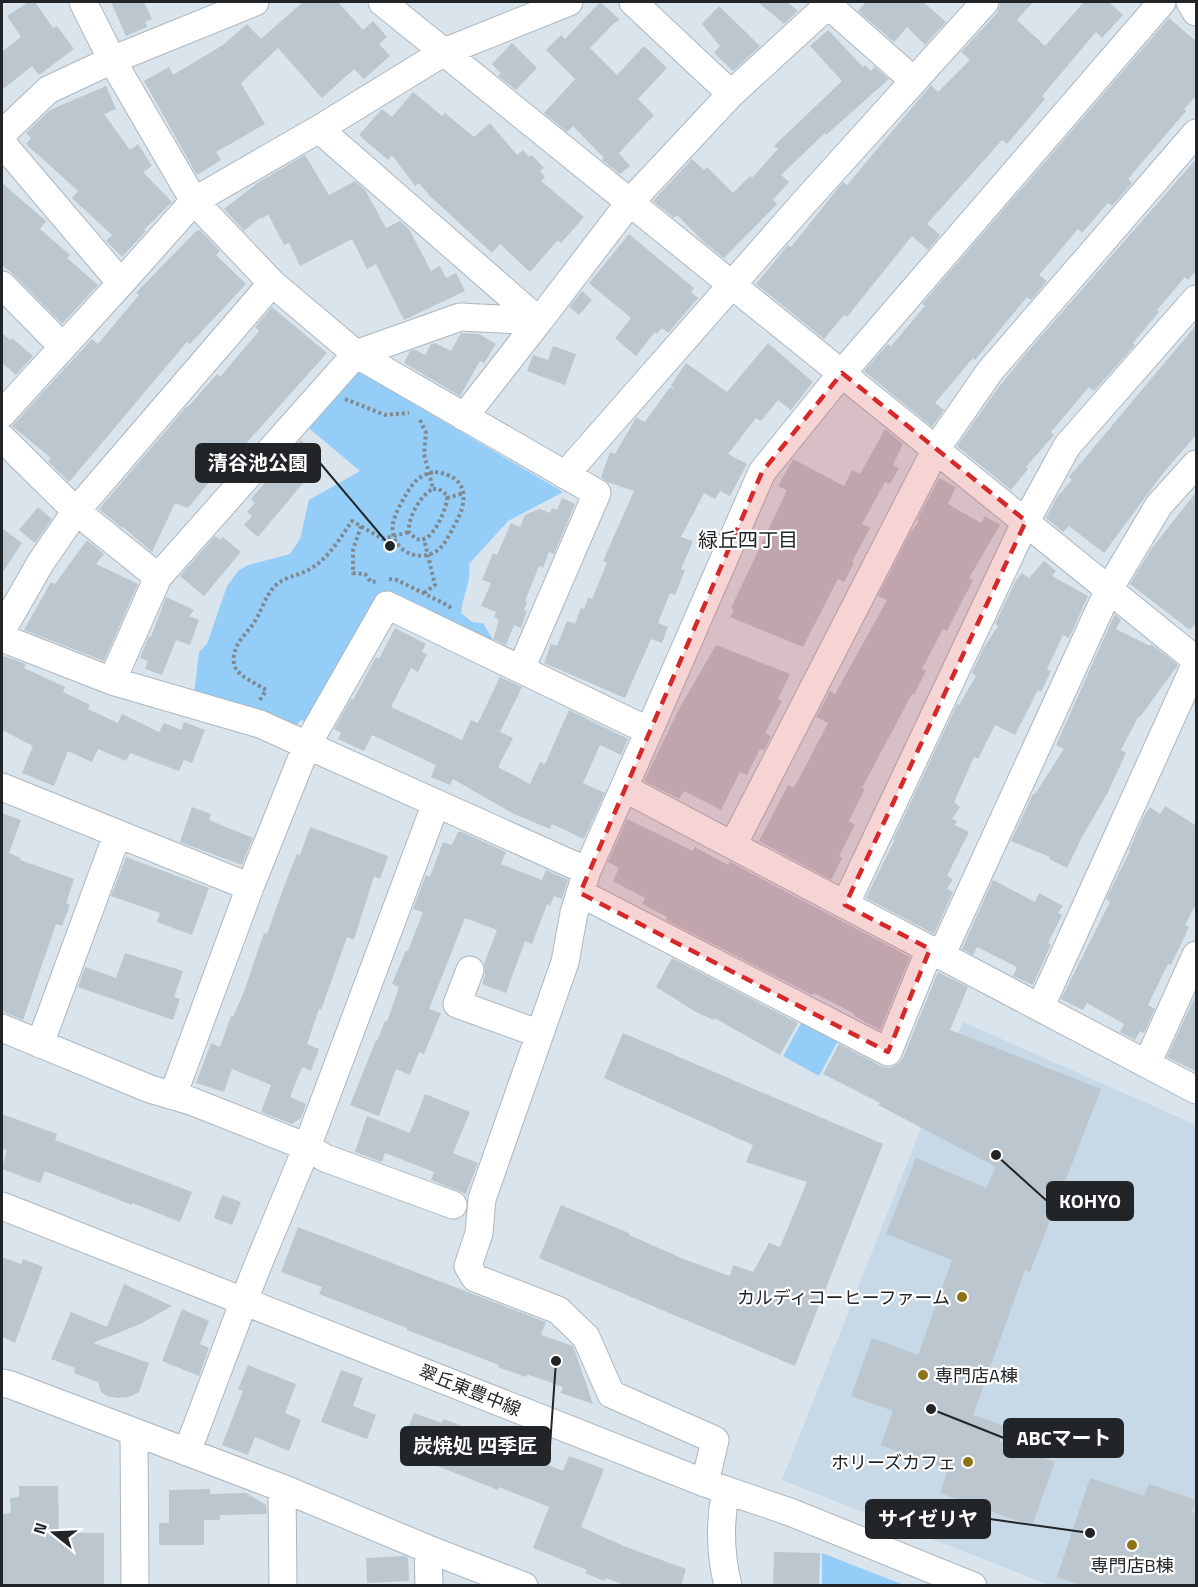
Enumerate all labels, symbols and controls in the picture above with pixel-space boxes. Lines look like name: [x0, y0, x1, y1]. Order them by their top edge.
callout: 清谷池公園: [196, 444, 320, 482]
text: 清谷池公園: [208, 447, 308, 478]
district label: 緑丘四丁目: [698, 524, 798, 555]
callout: KOHYO: [1047, 1182, 1133, 1220]
text: KOHYO: [1059, 1185, 1121, 1216]
place label: カルディコーヒーファーム: [737, 1284, 950, 1311]
marker: カルディコーヒーファーム: [955, 1290, 969, 1304]
street label: 翠丘東豊中線: [415, 1357, 525, 1423]
place label: 専門店A棟: [935, 1362, 1018, 1389]
marker: 専門店A棟: [916, 1368, 930, 1382]
callout: ABCマート: [1004, 1419, 1123, 1457]
text: ABCマート: [1016, 1422, 1112, 1453]
callout: 炭焼処 四季匠: [401, 1427, 550, 1465]
text: 炭焼処 四季匠: [413, 1430, 537, 1461]
place label: ホリーズカフェ: [831, 1449, 956, 1476]
marker: ホリーズカフェ: [961, 1455, 975, 1469]
callout: サイゼリヤ: [866, 1500, 990, 1538]
north arrow: [24, 1503, 84, 1563]
text: サイゼリヤ: [878, 1503, 978, 1534]
text: N: [27, 1519, 53, 1537]
marker: 専門店B棟: [1125, 1538, 1139, 1552]
place label: 専門店B棟: [1090, 1552, 1174, 1579]

